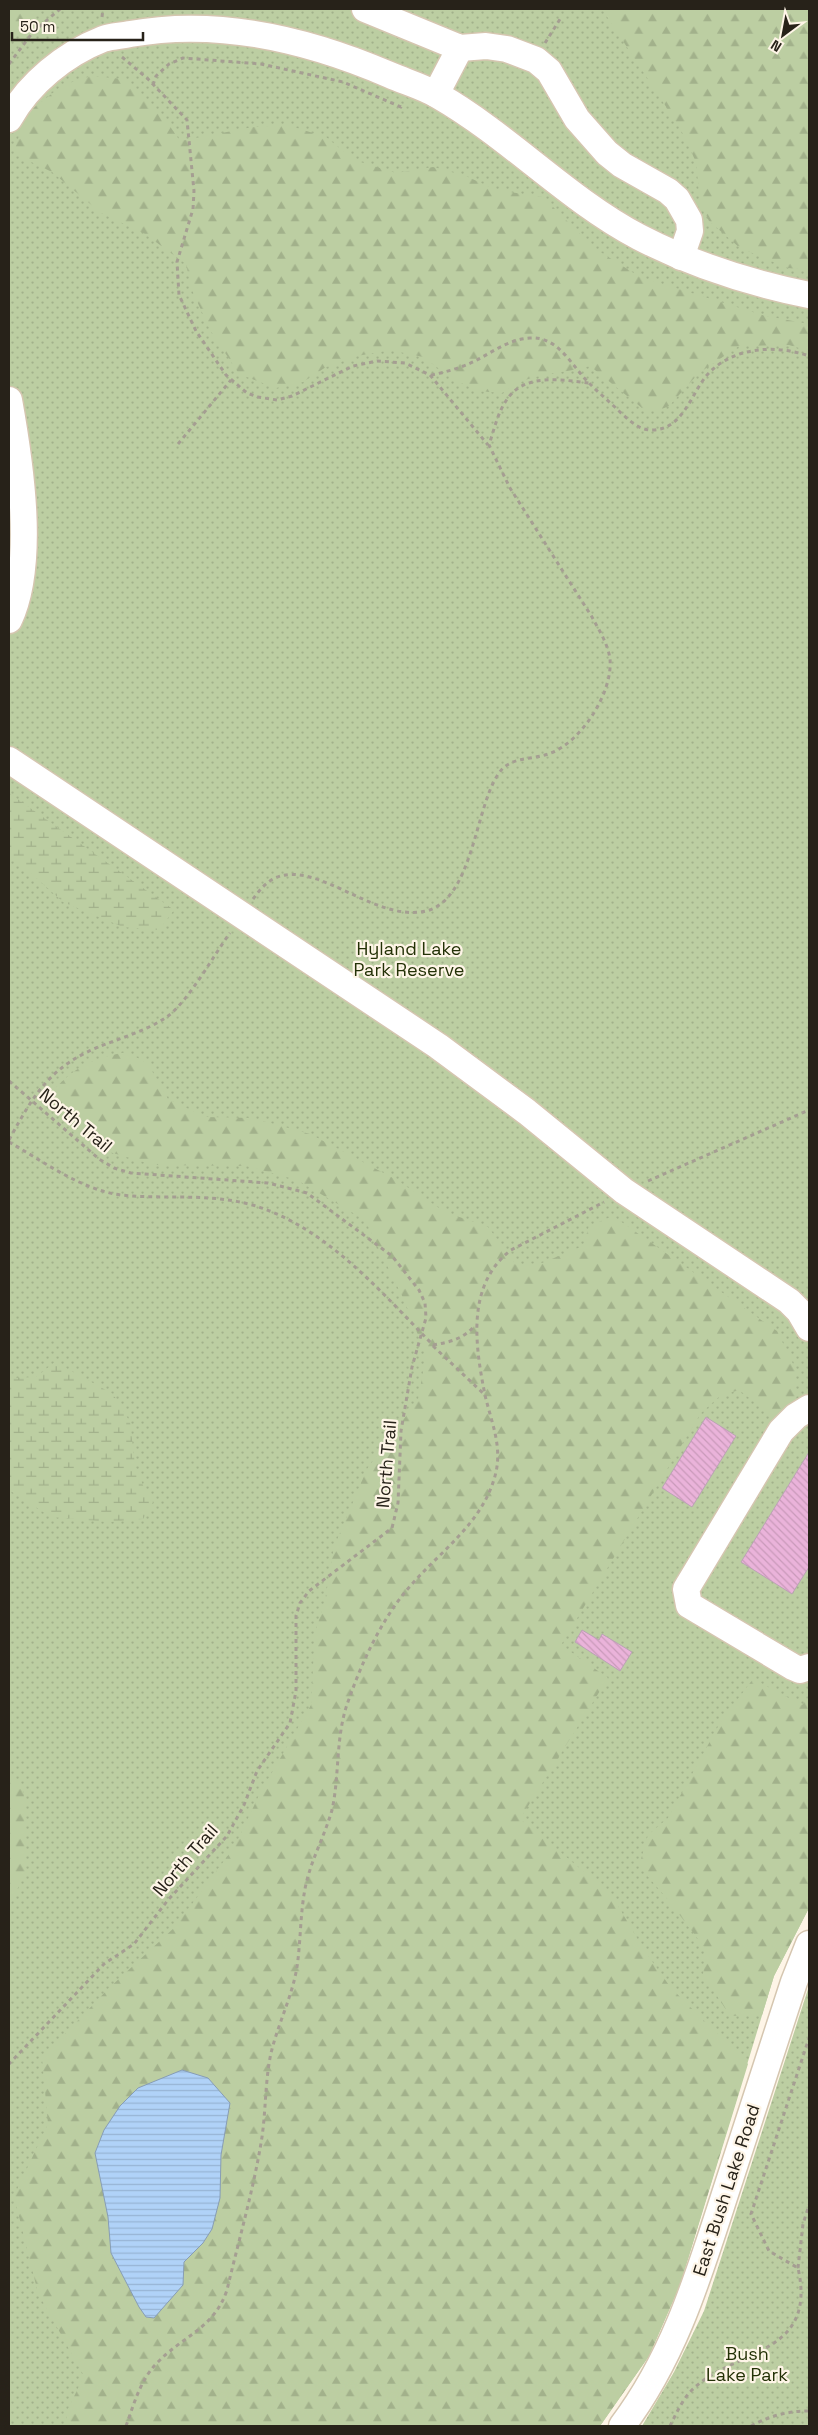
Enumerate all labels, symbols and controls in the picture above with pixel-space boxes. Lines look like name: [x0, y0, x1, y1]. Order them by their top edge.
scale bar: [12, 10, 144, 42]
north arrow: [758, 10, 808, 60]
text: 50 m: [20, 17, 55, 36]
text: N: [767, 36, 785, 56]
park label: Hyland Lake Park Reserve: [354, 937, 465, 981]
street label: North Trail: [35, 1083, 117, 1157]
street label: North Trail: [371, 1419, 401, 1509]
street label: North Trail: [147, 1819, 223, 1901]
street label: East Bush Lake Road: [687, 2101, 765, 2279]
park label: Bush Lake Park: [706, 2342, 788, 2386]

